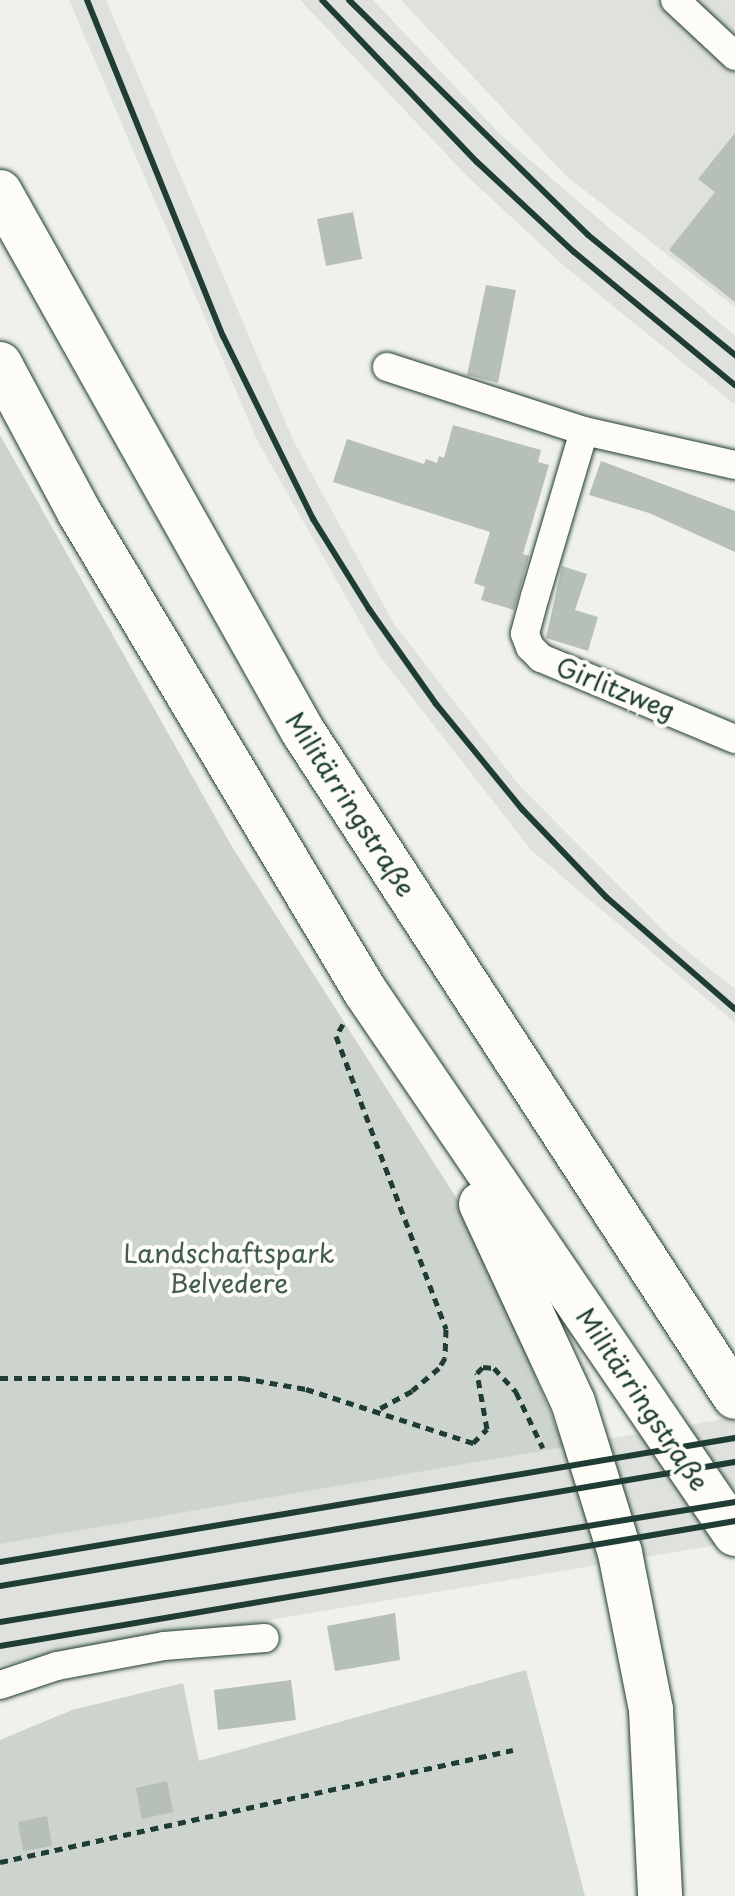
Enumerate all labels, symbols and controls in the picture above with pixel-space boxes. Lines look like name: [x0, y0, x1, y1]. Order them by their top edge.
street label: Girlitzweg: [552, 650, 680, 726]
street label: Militärringstraße: [280, 706, 422, 902]
park label: Landschaftspark Belvedere: [124, 1237, 334, 1298]
street label: Militärringstraße: [570, 1302, 716, 1496]

